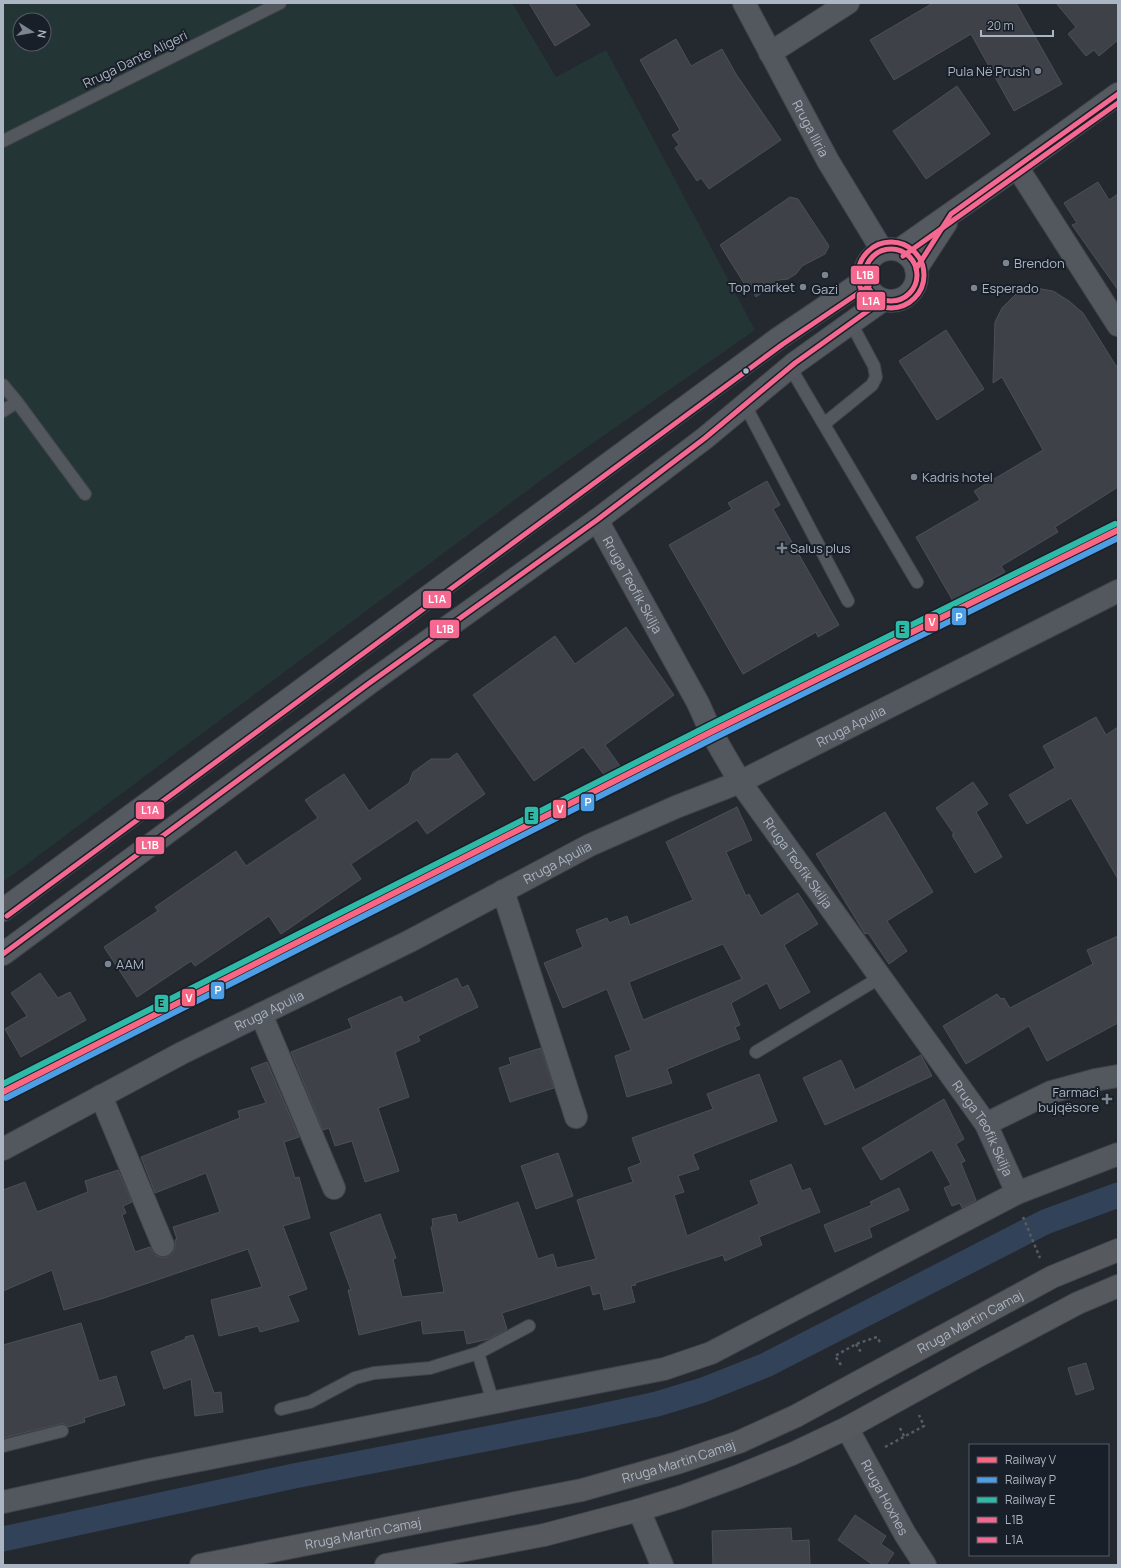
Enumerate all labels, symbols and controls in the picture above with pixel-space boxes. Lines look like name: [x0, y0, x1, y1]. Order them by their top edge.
north arrow: [12, 12, 52, 52]
scale bar: [981, 12, 1053, 38]
text: 20 m: [987, 17, 1014, 34]
street label: Rruga Dante Aligeri: [80, 26, 190, 92]
text: N: [34, 29, 50, 39]
place label: Pula Në Prush: [948, 62, 1030, 80]
marker: Pula Në Prush: [1033, 66, 1043, 76]
street label: Rruga Iliria: [788, 97, 833, 160]
place label: Brendon: [1014, 254, 1065, 272]
marker: Brendon: [1001, 258, 1011, 268]
line badge: L1B: [850, 265, 880, 285]
text: L1B: [856, 267, 874, 282]
marker: Gazi: [820, 270, 830, 280]
place label: Top market: [728, 278, 795, 296]
place label: Esperado: [982, 279, 1039, 297]
place label: Gazi: [812, 280, 838, 298]
marker: Top market: [798, 282, 808, 292]
marker: Esperado: [969, 283, 979, 293]
line badge: L1A: [856, 291, 886, 311]
text: L1A: [862, 293, 881, 308]
unlabelled marker: [741, 366, 751, 376]
place label: Kadris hotel: [922, 468, 993, 486]
marker: Kadris hotel: [909, 472, 919, 482]
street label: Rruga Teofik Skilja: [599, 533, 667, 636]
place label: Salus plus: [790, 539, 851, 557]
marker: Salus plus: [777, 543, 787, 553]
line badge: L1A: [422, 590, 452, 609]
text: L1A: [428, 591, 447, 606]
line badge: P: [951, 607, 967, 626]
text: P: [955, 609, 963, 624]
line badge: V: [924, 613, 939, 632]
text: V: [928, 614, 936, 629]
line badge: L1B: [429, 619, 460, 639]
line badge: E: [895, 620, 910, 639]
text: L1B: [436, 621, 454, 636]
text: E: [899, 621, 905, 636]
street label: Rruga Apulia: [813, 701, 888, 751]
line badge: P: [580, 793, 595, 812]
text: P: [584, 794, 592, 809]
line badge: V: [552, 799, 567, 819]
line badge: L1A: [135, 801, 165, 820]
text: V: [556, 801, 564, 816]
text: L1A: [141, 802, 160, 817]
line badge: E: [524, 806, 539, 825]
text: E: [528, 808, 534, 823]
street label: Rruga Teofik Skilja: [759, 814, 837, 912]
line badge: L1B: [135, 836, 165, 855]
text: L1B: [141, 837, 159, 852]
street label: Rruga Apulia: [520, 837, 595, 888]
place label: AAM: [116, 955, 144, 973]
marker: AAM: [103, 959, 113, 969]
line badge: P: [210, 981, 225, 1000]
text: P: [214, 982, 222, 997]
street label: Rruga Apulia: [231, 986, 307, 1035]
line badge: V: [181, 988, 196, 1007]
text: V: [185, 990, 193, 1005]
line badge: E: [154, 994, 169, 1013]
text: E: [158, 995, 164, 1010]
street label: Rruga Teofik Skilja: [948, 1077, 1017, 1179]
place label: Farmaci bujqësore: [1038, 1083, 1099, 1116]
marker: Farmaci bujqësore: [1102, 1094, 1112, 1104]
street label: Rruga Martin Camaj: [914, 1286, 1026, 1358]
street label: Rruga Martin Camaj: [620, 1435, 737, 1487]
legend: [969, 1444, 1109, 1556]
text: Railway V: [1005, 1451, 1057, 1468]
street label: Rruga Hoxhes: [857, 1456, 913, 1538]
text: Railway P: [1005, 1471, 1056, 1488]
text: Railway E: [1005, 1491, 1056, 1508]
text: L1B: [1005, 1511, 1023, 1528]
street label: Rruga Martin Camaj: [303, 1513, 422, 1553]
text: L1A: [1005, 1531, 1024, 1548]

